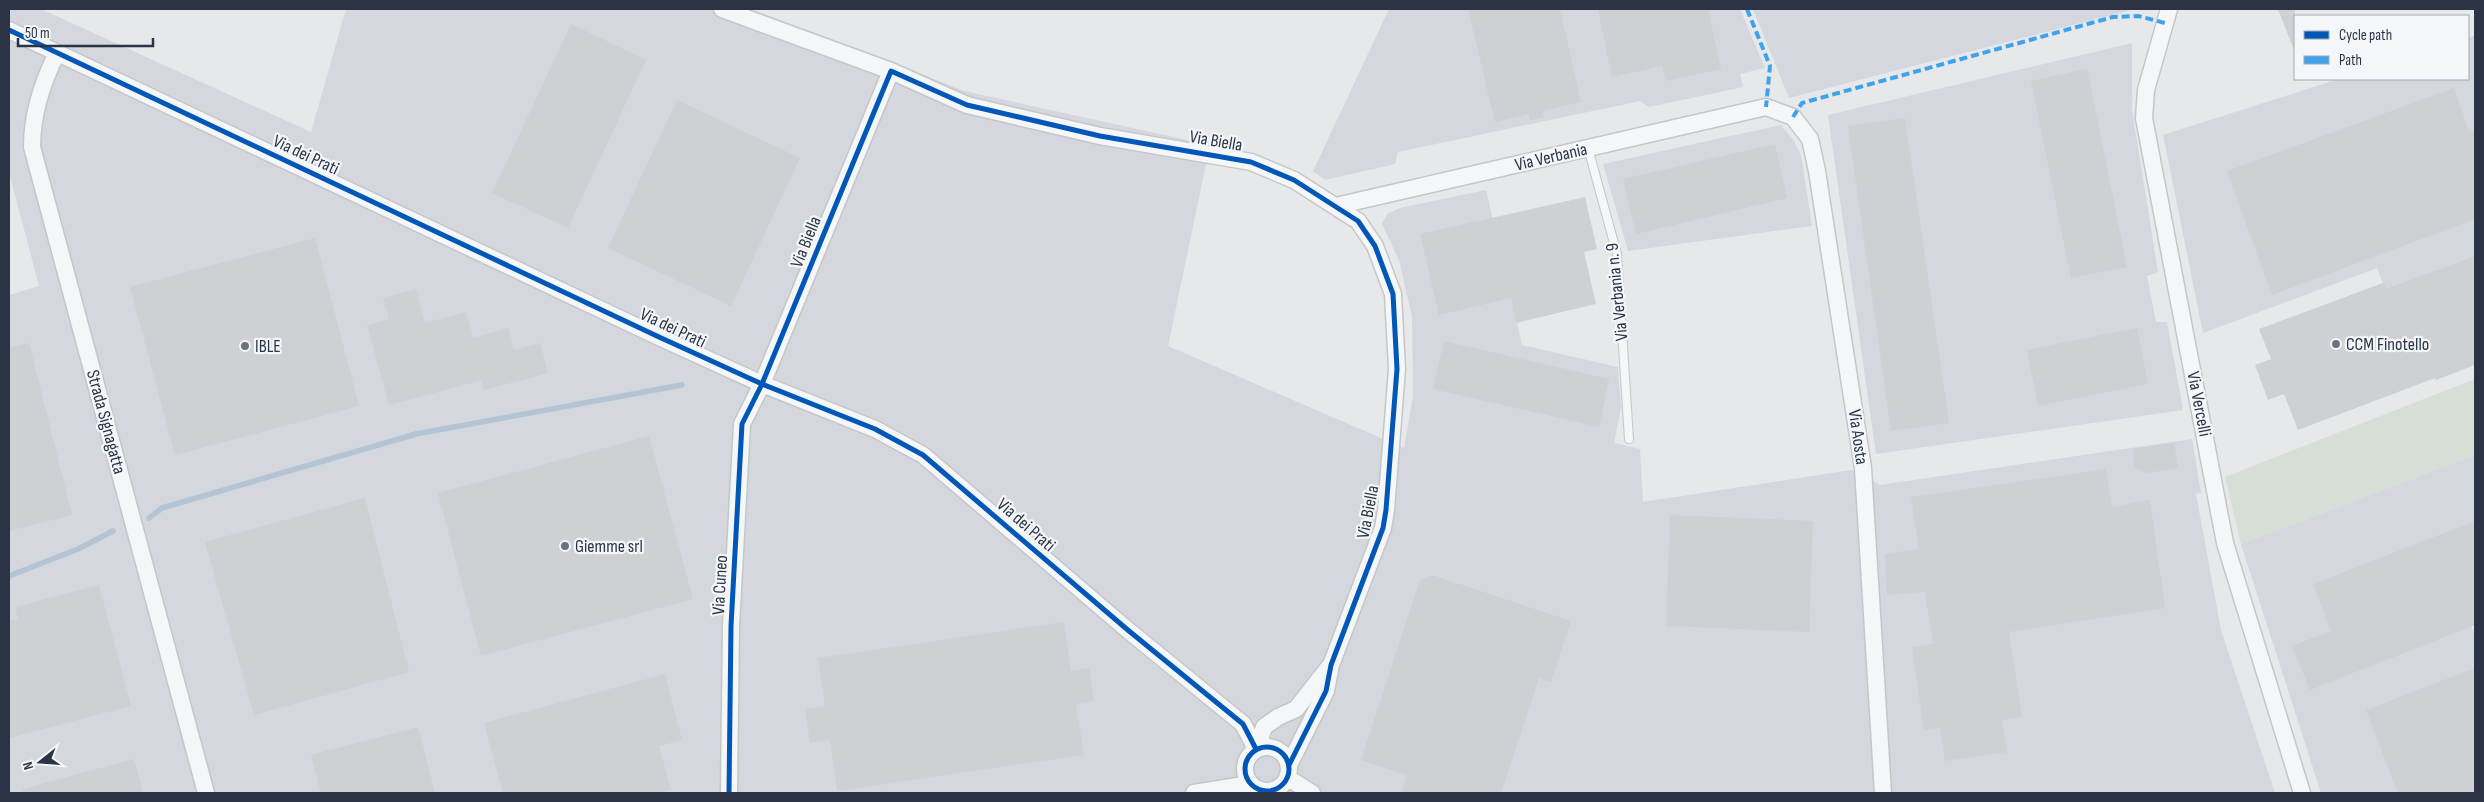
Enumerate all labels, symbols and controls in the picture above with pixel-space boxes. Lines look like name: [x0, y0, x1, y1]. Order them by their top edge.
scale bar: [18, 15, 152, 47]
legend: [2294, 15, 2469, 80]
text: 50 m: [25, 24, 50, 43]
text: Cycle path: [2339, 26, 2392, 45]
text: Path: [2339, 51, 2362, 70]
street label: Via Biella: [1188, 126, 1244, 156]
street label: Via dei Prati: [270, 131, 342, 179]
street label: Via Verbania: [1513, 138, 1589, 176]
street label: Via Biella: [786, 213, 826, 271]
street label: Via Verbania n. 9: [1601, 242, 1633, 342]
street label: Via dei Prati: [637, 304, 709, 352]
place label: CCM Finotello: [2346, 334, 2429, 355]
place label: IBLE: [255, 336, 281, 357]
marker: CCM Finotello: [2330, 338, 2342, 350]
marker: IBLE: [239, 340, 251, 352]
street label: Strada Signagatta: [82, 368, 130, 476]
street label: Via Vercelli: [2182, 370, 2216, 438]
street label: Via Aosta: [1844, 408, 1872, 466]
street label: Via Biella: [1353, 484, 1383, 540]
street label: Via dei Prati: [993, 494, 1059, 556]
place label: Giemme srl: [575, 536, 643, 557]
marker: Giemme srl: [559, 540, 571, 552]
street label: Via Cuneo: [708, 555, 732, 615]
north arrow: [15, 737, 65, 787]
text: N: [19, 760, 37, 772]

